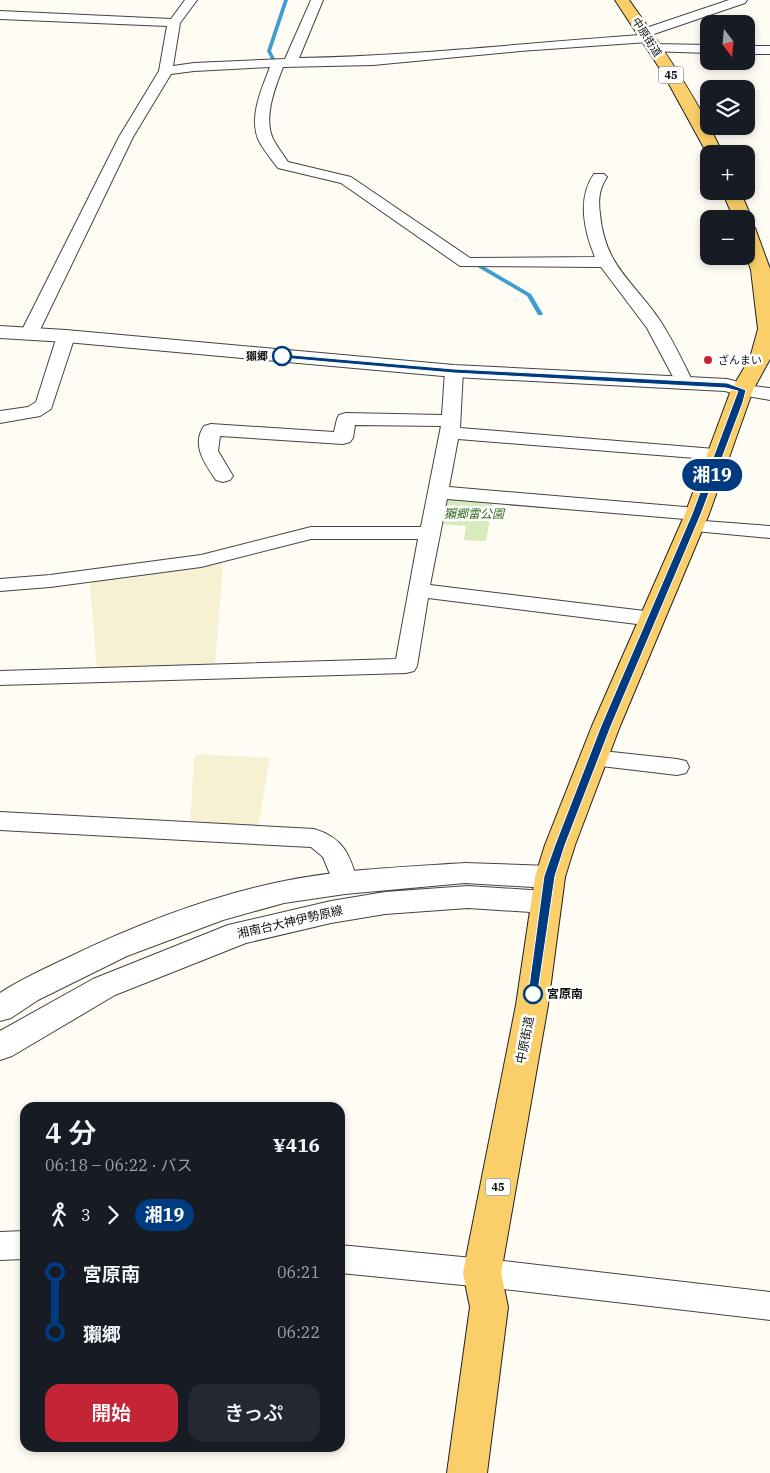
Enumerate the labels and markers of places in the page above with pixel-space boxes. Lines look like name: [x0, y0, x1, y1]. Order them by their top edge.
marker: 獺郷: [272, 346, 292, 366]
place label: 獺郷: [246, 349, 268, 363]
place label: ざんまい: [718, 353, 762, 367]
marker: ざんまい: [702, 354, 714, 366]
marker: 宮原南: [523, 984, 543, 1004]
place label: 宮原南: [547, 986, 583, 1001]

